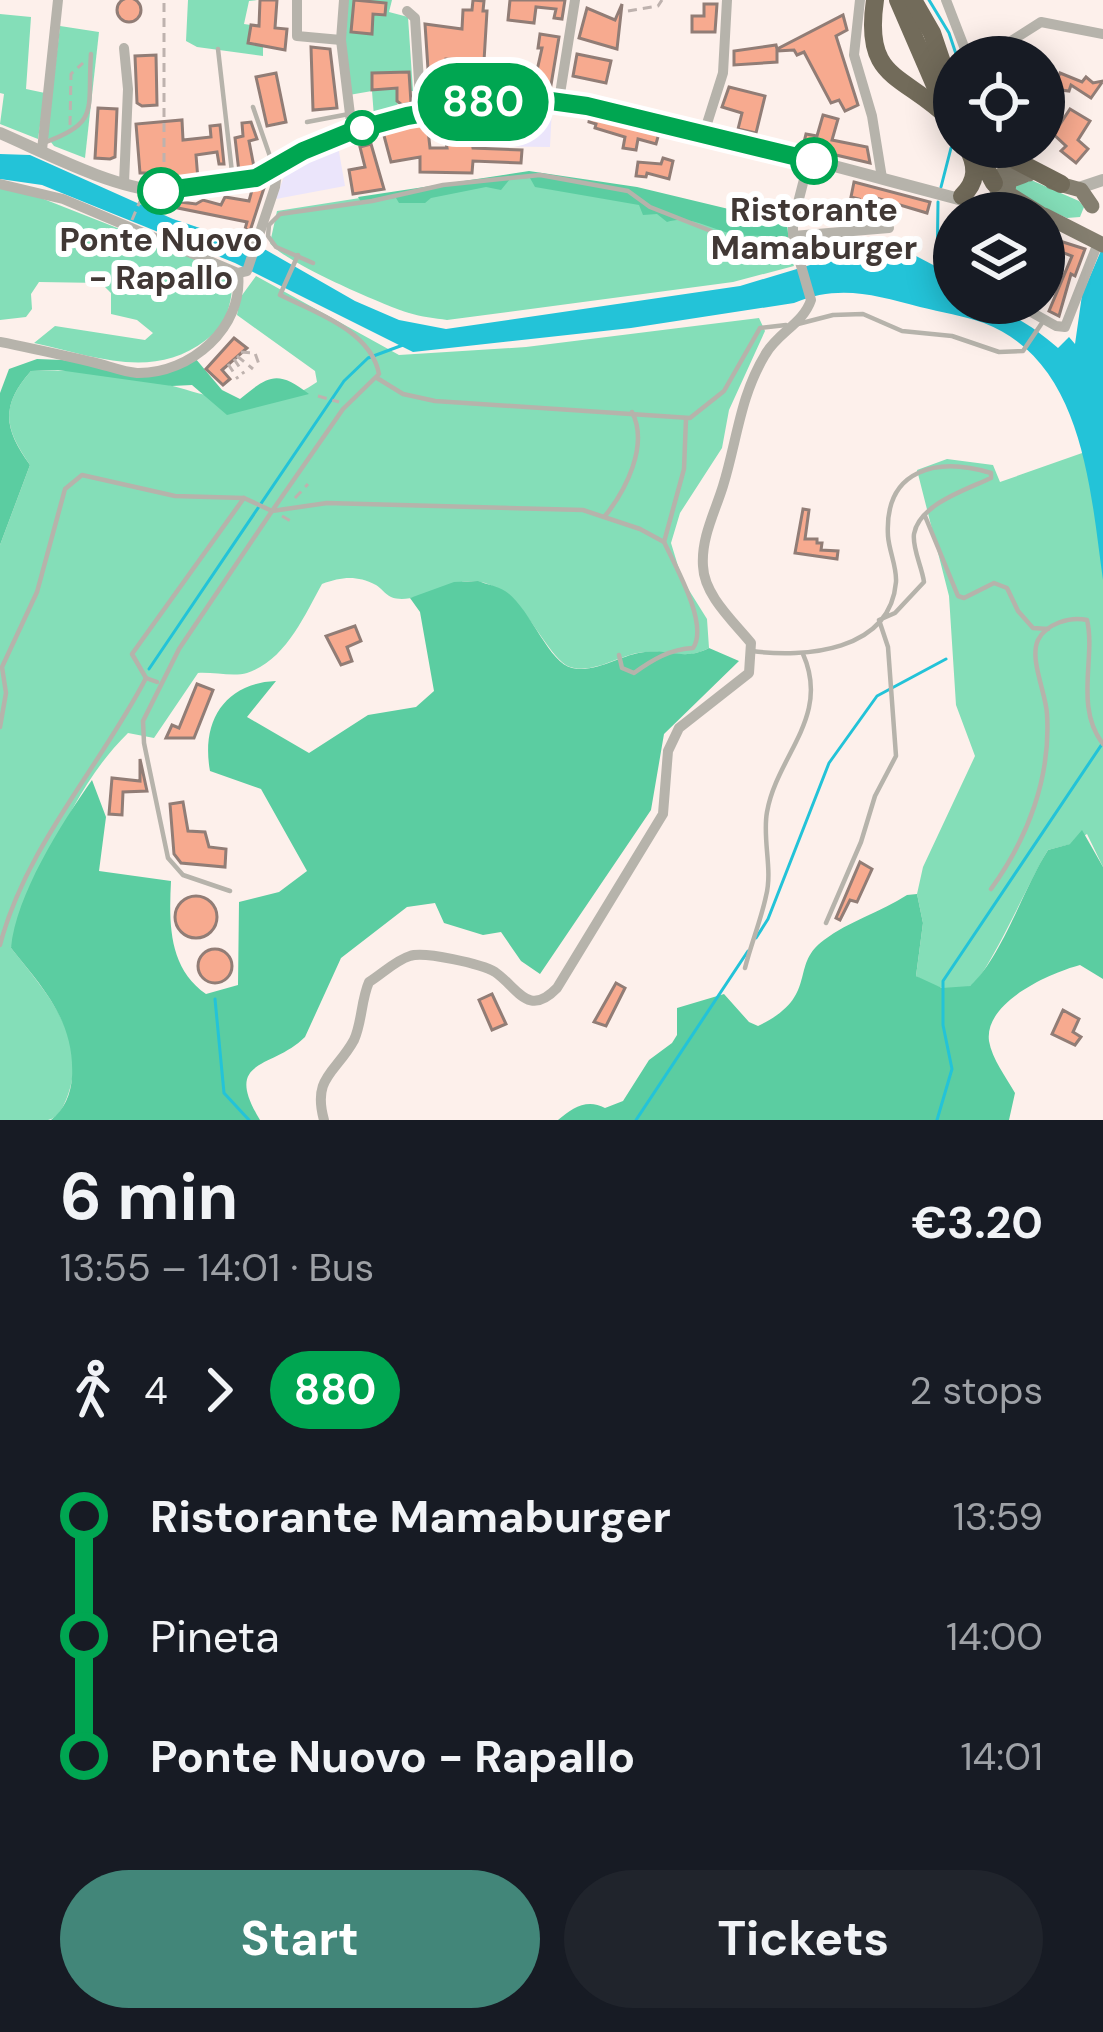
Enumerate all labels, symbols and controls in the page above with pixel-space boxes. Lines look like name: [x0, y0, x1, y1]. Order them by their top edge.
map controls: [933, 36, 1065, 324]
button: locate: [933, 36, 1065, 168]
line badge: 880: [414, 63, 552, 141]
text: 880: [442, 74, 524, 129]
unlabelled marker: [346, 112, 378, 144]
marker: Ristorante Mamaburger: [792, 139, 836, 183]
marker: Ponte Nuovo - Rapallo: [139, 169, 183, 213]
place label: Ristorante Mamaburger: [711, 188, 917, 269]
button: layers: [933, 192, 1065, 324]
place label: Ponte Nuovo - Rapallo: [59, 218, 263, 299]
text: 6 min: [60, 1154, 238, 1239]
text: €3.20: [912, 1193, 1043, 1252]
text: 13:55 – 14:01 · Bus: [60, 1242, 374, 1293]
icon: walk: [60, 1357, 126, 1423]
icon: forward: [186, 1357, 252, 1423]
text: 880: [294, 1362, 376, 1417]
text: 4: [144, 1365, 168, 1416]
text: 2 stops: [910, 1365, 1043, 1416]
text: Ristorante Mamaburger: [150, 1487, 671, 1546]
text: 13:59: [953, 1491, 1043, 1542]
text: Pineta: [150, 1607, 280, 1666]
text: 14:00: [946, 1611, 1043, 1662]
text: Ponte Nuovo - Rapallo: [150, 1727, 635, 1786]
text: 14:01: [960, 1731, 1043, 1782]
button: Start: [60, 1870, 540, 2008]
button: Tickets: [564, 1870, 1043, 2008]

